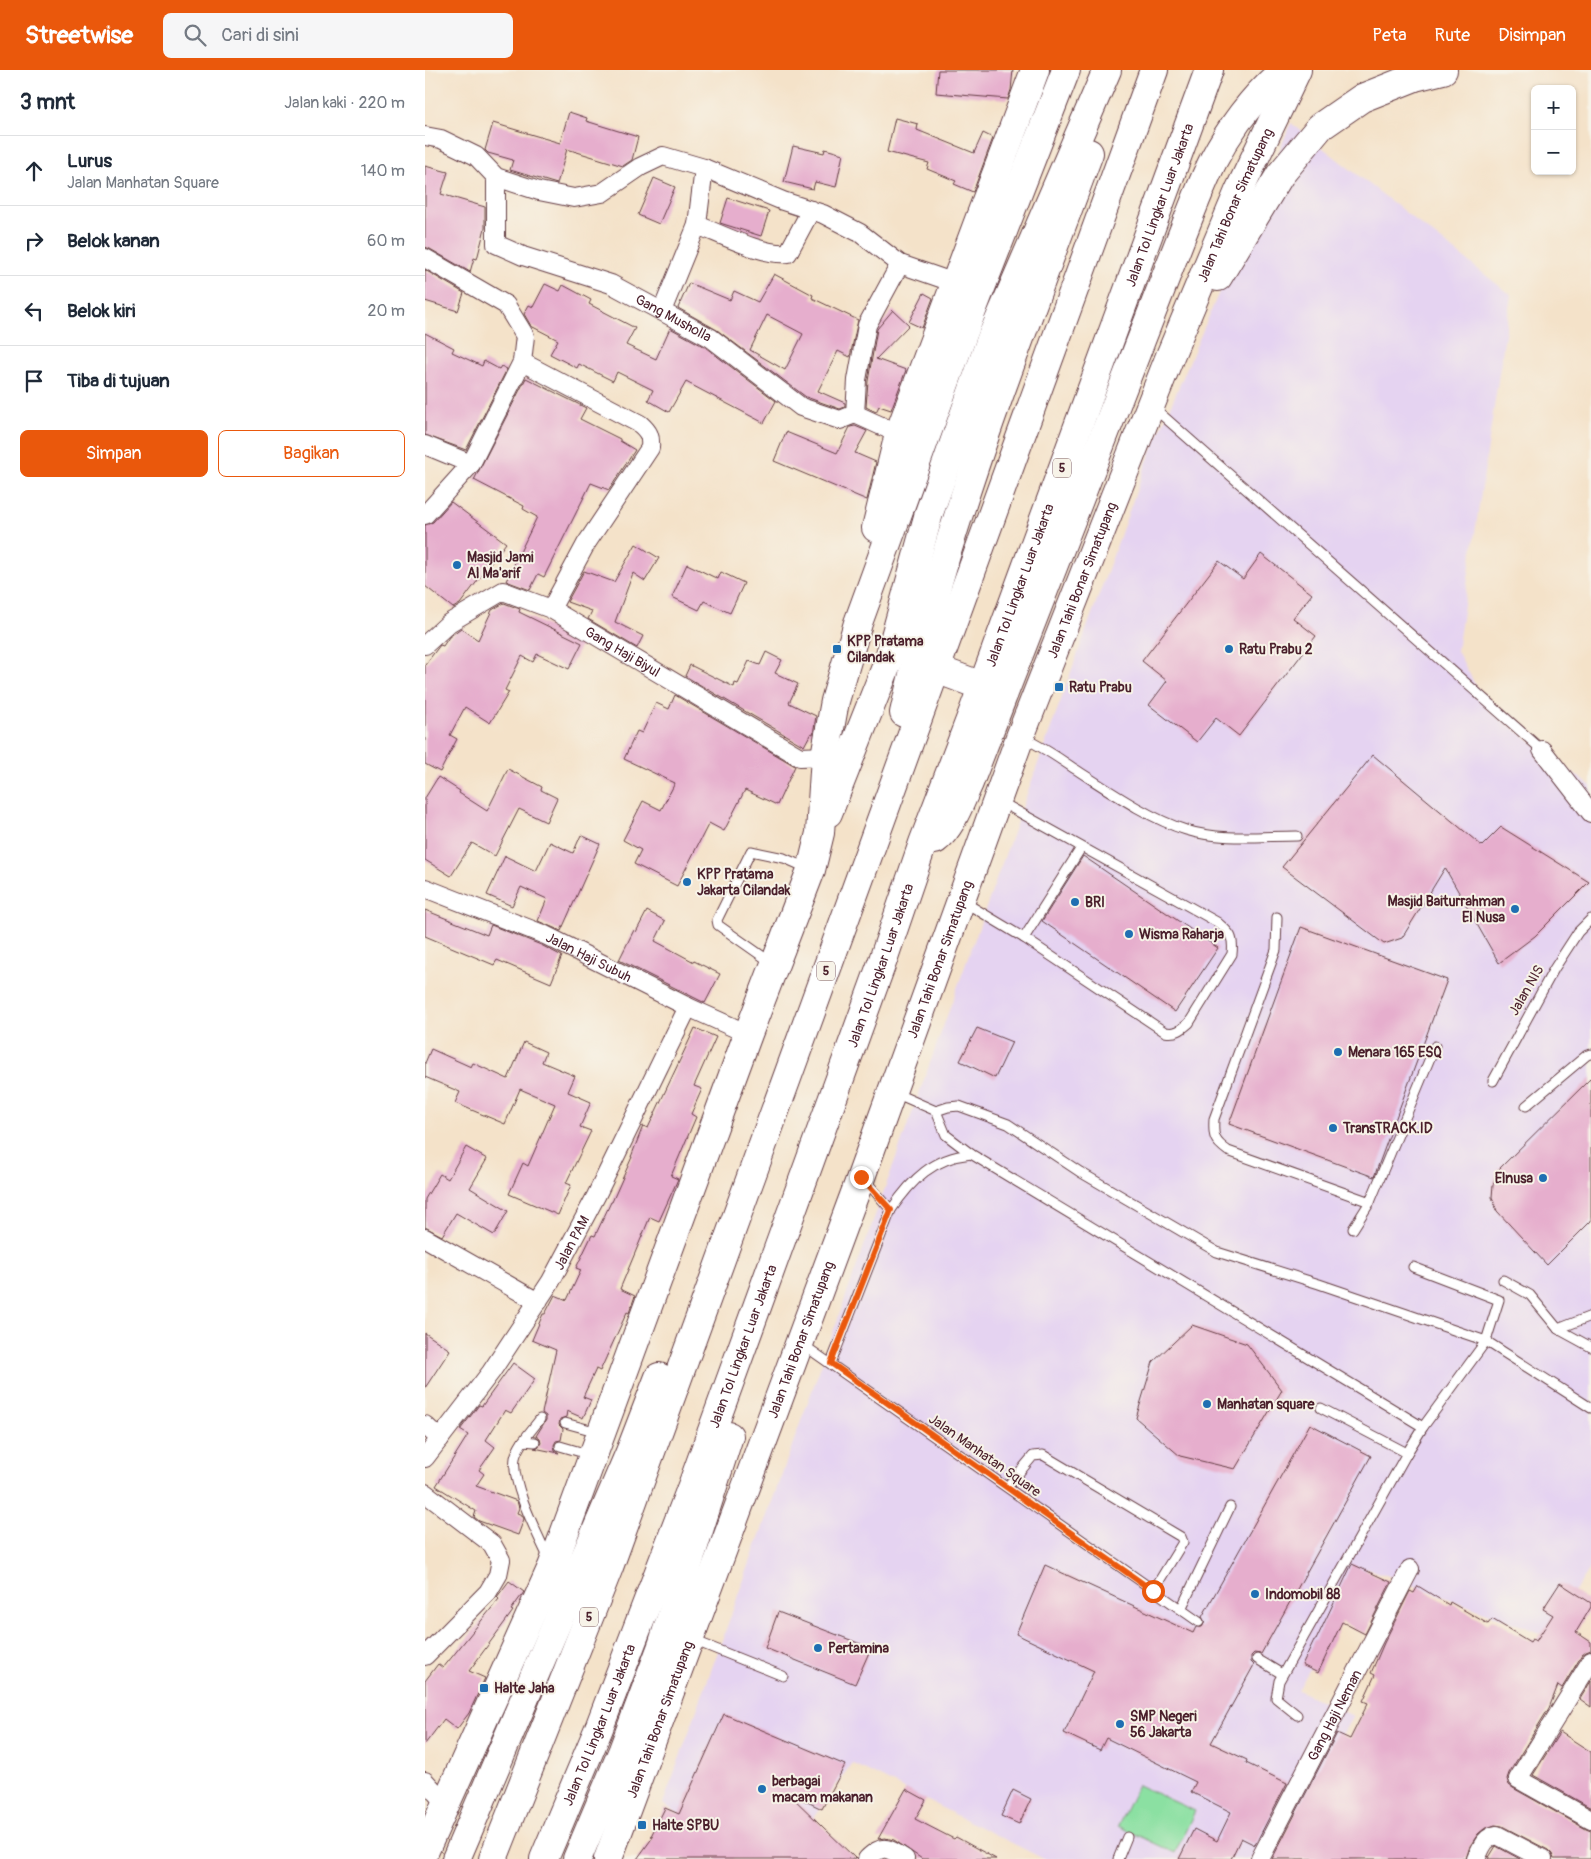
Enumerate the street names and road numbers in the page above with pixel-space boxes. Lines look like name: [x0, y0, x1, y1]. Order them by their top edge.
street label: Jalan Tol Lingkar Luar Jakarta: [1122, 121, 1198, 289]
street label: Jalan Tahi Bonar Simatupang: [1194, 126, 1277, 285]
street label: Gang Musholla: [632, 291, 714, 346]
road number: 5: [1053, 458, 1071, 478]
street label: Jalan Tahi Bonar Simatupang: [1044, 500, 1121, 661]
street label: Jalan Tol Lingkar Luar Jakarta: [982, 501, 1058, 669]
street label: Gang Haji Biyul: [582, 623, 663, 681]
street label: Jalan Tahi Bonar Simatupang: [904, 878, 976, 1041]
street label: Jalan Tol Lingkar Luar Jakarta: [844, 881, 918, 1050]
street label: Jalan Haji Subuh: [543, 929, 634, 986]
road number: 5: [817, 961, 835, 980]
street label: Jalan NIS: [1505, 962, 1548, 1018]
street label: Jalan PAM: [551, 1213, 593, 1273]
street label: Jalan Tahi Bonar Simatupang: [764, 1259, 838, 1421]
street label: Jalan Tol Lingkar Luar Jakarta: [706, 1262, 781, 1430]
street label: Jalan Manhatan Square: [925, 1410, 1044, 1501]
road number: 5: [580, 1608, 598, 1626]
street label: Jalan Tahi Bonar Simatupang: [623, 1638, 697, 1800]
street label: Jalan Tol Lingkar Luar Jakarta: [559, 1642, 639, 1808]
street label: Gang Haji Neman: [1304, 1667, 1365, 1764]

